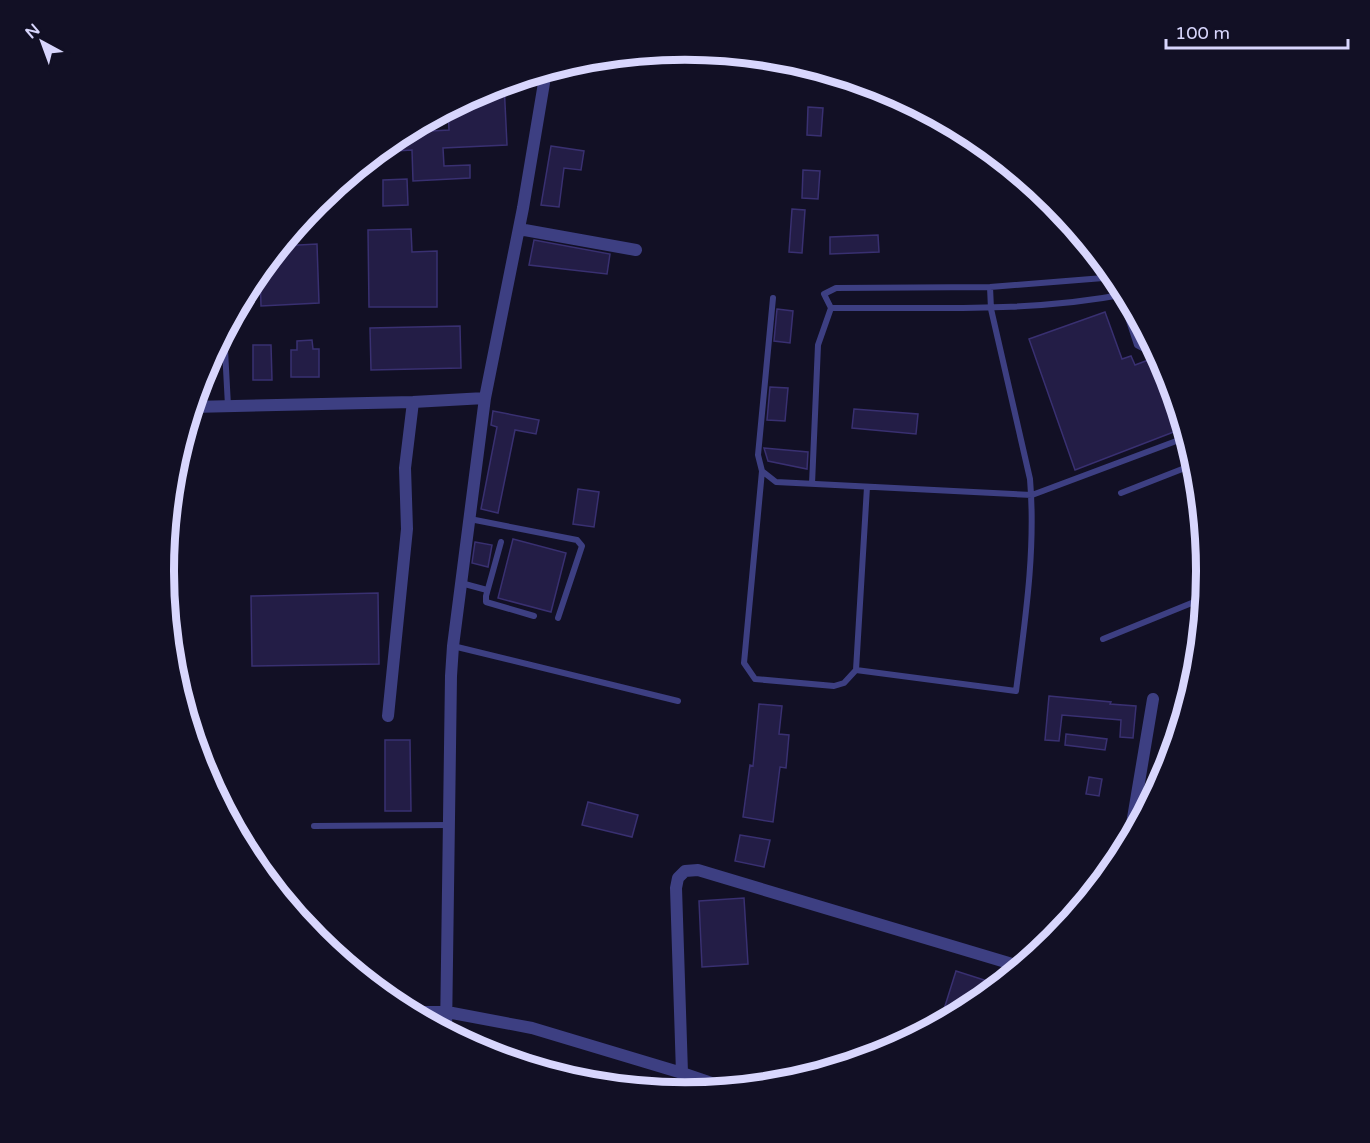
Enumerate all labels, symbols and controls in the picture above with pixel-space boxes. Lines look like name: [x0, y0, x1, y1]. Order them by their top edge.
north arrow: [12, 12, 72, 72]
scale bar: [1166, 12, 1348, 50]
text: N: [21, 20, 44, 43]
text: 100 m: [1175, 22, 1230, 44]

